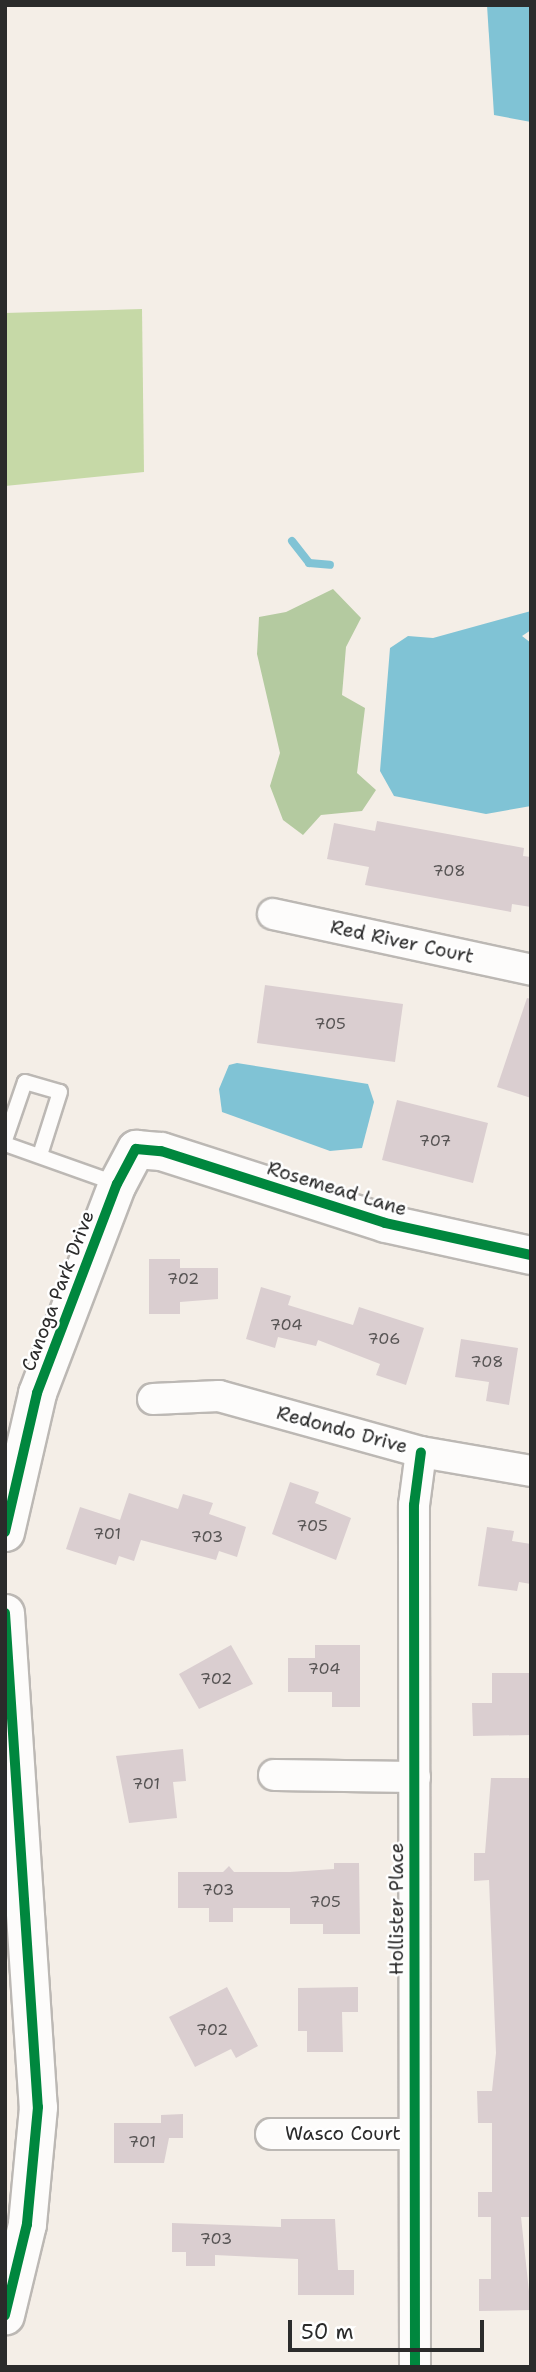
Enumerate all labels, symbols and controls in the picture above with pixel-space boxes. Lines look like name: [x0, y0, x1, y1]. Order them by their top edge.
house number: 708: [433, 861, 465, 881]
street label: Red River Court: [328, 916, 476, 968]
house number: 705: [314, 1014, 346, 1034]
house number: 707: [419, 1131, 451, 1151]
street label: Rosemead Lane: [264, 1157, 410, 1221]
street label: Canoga Park Drive: [17, 1208, 99, 1374]
house number: 702: [167, 1269, 199, 1289]
house number: 704: [270, 1315, 302, 1335]
house number: 706: [368, 1329, 400, 1349]
house number: 708: [471, 1352, 503, 1372]
street label: Redondo Drive: [274, 1402, 410, 1458]
house number: 705: [296, 1516, 328, 1536]
house number: 701: [93, 1524, 121, 1544]
house number: 703: [191, 1527, 223, 1547]
house number: 704: [308, 1659, 340, 1679]
house number: 702: [200, 1669, 232, 1689]
house number: 701: [132, 1774, 160, 1794]
street label: Hollister Place: [386, 1843, 408, 1975]
house number: 703: [202, 1880, 234, 1900]
house number: 705: [309, 1892, 341, 1912]
house number: 702: [196, 2020, 228, 2040]
street label: Wasco Court: [285, 2123, 401, 2145]
house number: 701: [128, 2132, 156, 2152]
house number: 703: [200, 2229, 232, 2249]
scale bar: [291, 2306, 487, 2350]
text: 50 m: [301, 2318, 354, 2346]

